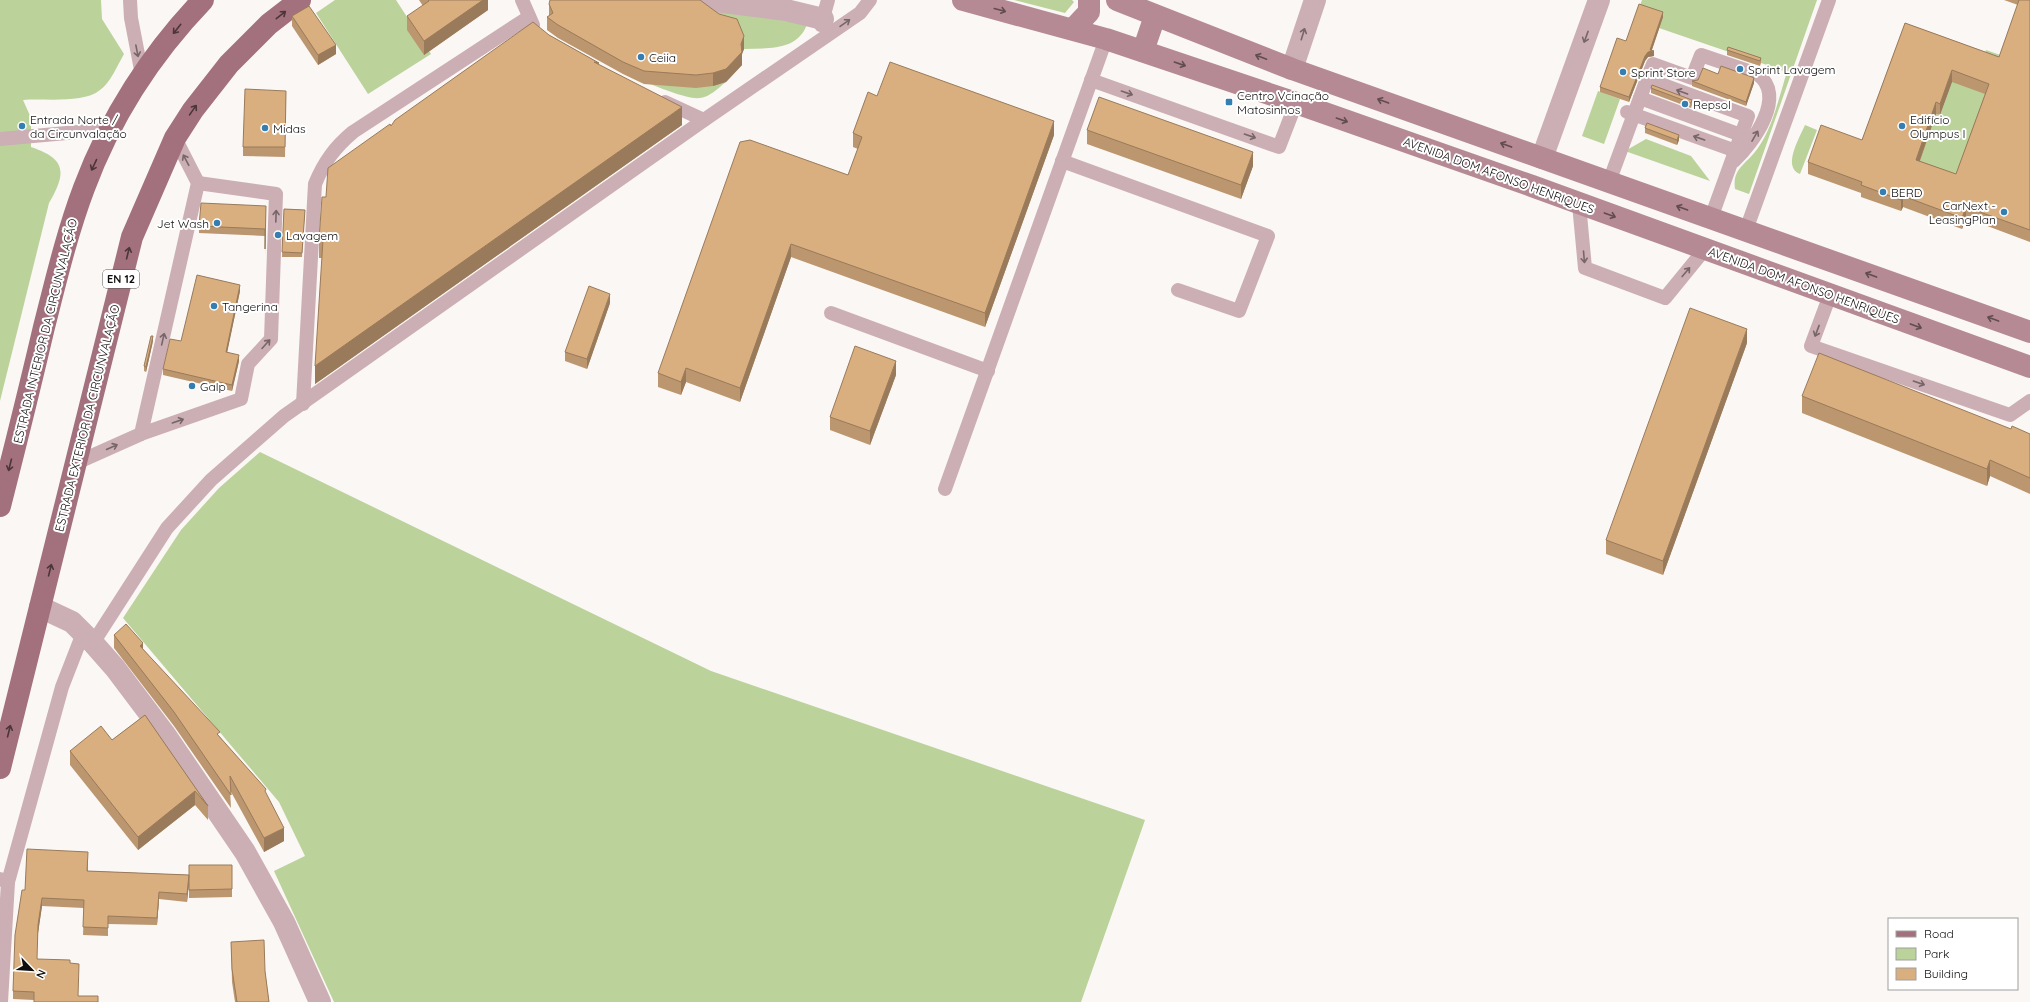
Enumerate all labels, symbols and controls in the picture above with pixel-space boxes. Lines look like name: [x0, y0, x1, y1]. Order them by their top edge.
one-way arrow: [994, 7, 1007, 14]
one-way arrow: [275, 10, 286, 19]
one-way arrow: [839, 19, 850, 27]
one-way arrow: [172, 23, 181, 34]
one-way arrow: [1300, 28, 1307, 41]
one-way arrow: [1582, 30, 1589, 43]
one-way arrow: [133, 45, 141, 58]
place label: Ceiia: [649, 50, 676, 65]
marker: Ceiia: [636, 52, 646, 62]
one-way arrow: [1255, 52, 1267, 60]
one-way arrow: [1173, 60, 1185, 68]
place label: Sprint Lavagem: [1748, 62, 1836, 77]
marker: Sprint Lavagem: [1735, 64, 1745, 74]
place label: Sprint Store: [1631, 65, 1696, 80]
marker: Sprint Store: [1618, 67, 1628, 77]
one-way arrow: [1677, 87, 1689, 95]
place label: Centro Vcinação Matosinhos: [1237, 88, 1329, 117]
one-way arrow: [1121, 90, 1133, 98]
marker: Centro Vcinação Matosinhos: [1224, 97, 1234, 107]
one-way arrow: [1377, 97, 1390, 104]
place label: Repsol: [1693, 97, 1731, 112]
marker: Repsol: [1680, 99, 1690, 109]
one-way arrow: [189, 105, 197, 116]
place label: Entrada Norte / da Circunvalação: [30, 112, 127, 141]
place label: Edifício Olympus I: [1910, 112, 1966, 141]
one-way arrow: [1336, 116, 1348, 124]
marker: Entrada Norte / da Circunvalação: [17, 121, 27, 131]
place label: Midas: [273, 121, 306, 136]
marker: Edifício Olympus I: [1897, 121, 1907, 131]
marker: Midas: [260, 123, 270, 133]
one-way arrow: [1752, 131, 1760, 143]
one-way arrow: [1244, 133, 1256, 141]
street label: AVENIDA DOM AFONSO HENRIQUES: [1401, 133, 1597, 217]
one-way arrow: [1693, 134, 1706, 141]
one-way arrow: [1500, 140, 1512, 148]
one-way arrow: [182, 154, 189, 166]
one-way arrow: [90, 158, 97, 170]
place label: BERD: [1891, 185, 1923, 200]
marker: BERD: [1878, 187, 1888, 197]
place label: CarNext - LeasingPlan: [1929, 198, 1996, 227]
one-way arrow: [1677, 203, 1689, 211]
marker: CarNext - LeasingPlan: [1999, 207, 2009, 217]
one-way arrow: [272, 210, 280, 223]
one-way arrow: [1603, 212, 1616, 219]
place label: Jet Wash: [157, 216, 209, 231]
street label: ESTRADA INTERIOR DA CIRCUNVALAÇÃO: [10, 217, 80, 445]
marker: Jet Wash: [212, 218, 222, 228]
place label: Lavagem: [286, 228, 338, 243]
marker: Lavagem: [273, 230, 283, 240]
street label: AVENIDA DOM AFONSO HENRIQUES: [1706, 243, 1902, 327]
one-way arrow: [124, 247, 132, 260]
one-way arrow: [1580, 250, 1587, 263]
one-way arrow: [1682, 267, 1691, 278]
road number: EN 12: [103, 270, 139, 288]
one-way arrow: [1864, 271, 1877, 278]
place label: Tangerina: [222, 299, 278, 314]
marker: Tangerina: [209, 301, 219, 311]
street label: ESTRADA EXTERIOR DA CIRCUNVALAÇÃO: [51, 303, 123, 533]
one-way arrow: [1988, 314, 2000, 322]
one-way arrow: [1910, 323, 1923, 330]
one-way arrow: [1812, 325, 1820, 337]
one-way arrow: [159, 333, 167, 346]
one-way arrow: [261, 339, 271, 349]
place label: Galp: [200, 379, 226, 394]
one-way arrow: [1912, 380, 1925, 387]
marker: Galp: [187, 381, 197, 391]
one-way arrow: [171, 417, 183, 425]
one-way arrow: [105, 443, 117, 450]
one-way arrow: [6, 458, 14, 471]
one-way arrow: [46, 563, 54, 576]
one-way arrow: [6, 724, 14, 737]
legend: [1888, 918, 2018, 990]
text: Road: [1924, 926, 1954, 941]
text: Park: [1924, 946, 1949, 961]
north arrow: [12, 950, 52, 990]
text: Building: [1924, 966, 1968, 981]
text: N: [33, 968, 49, 981]

